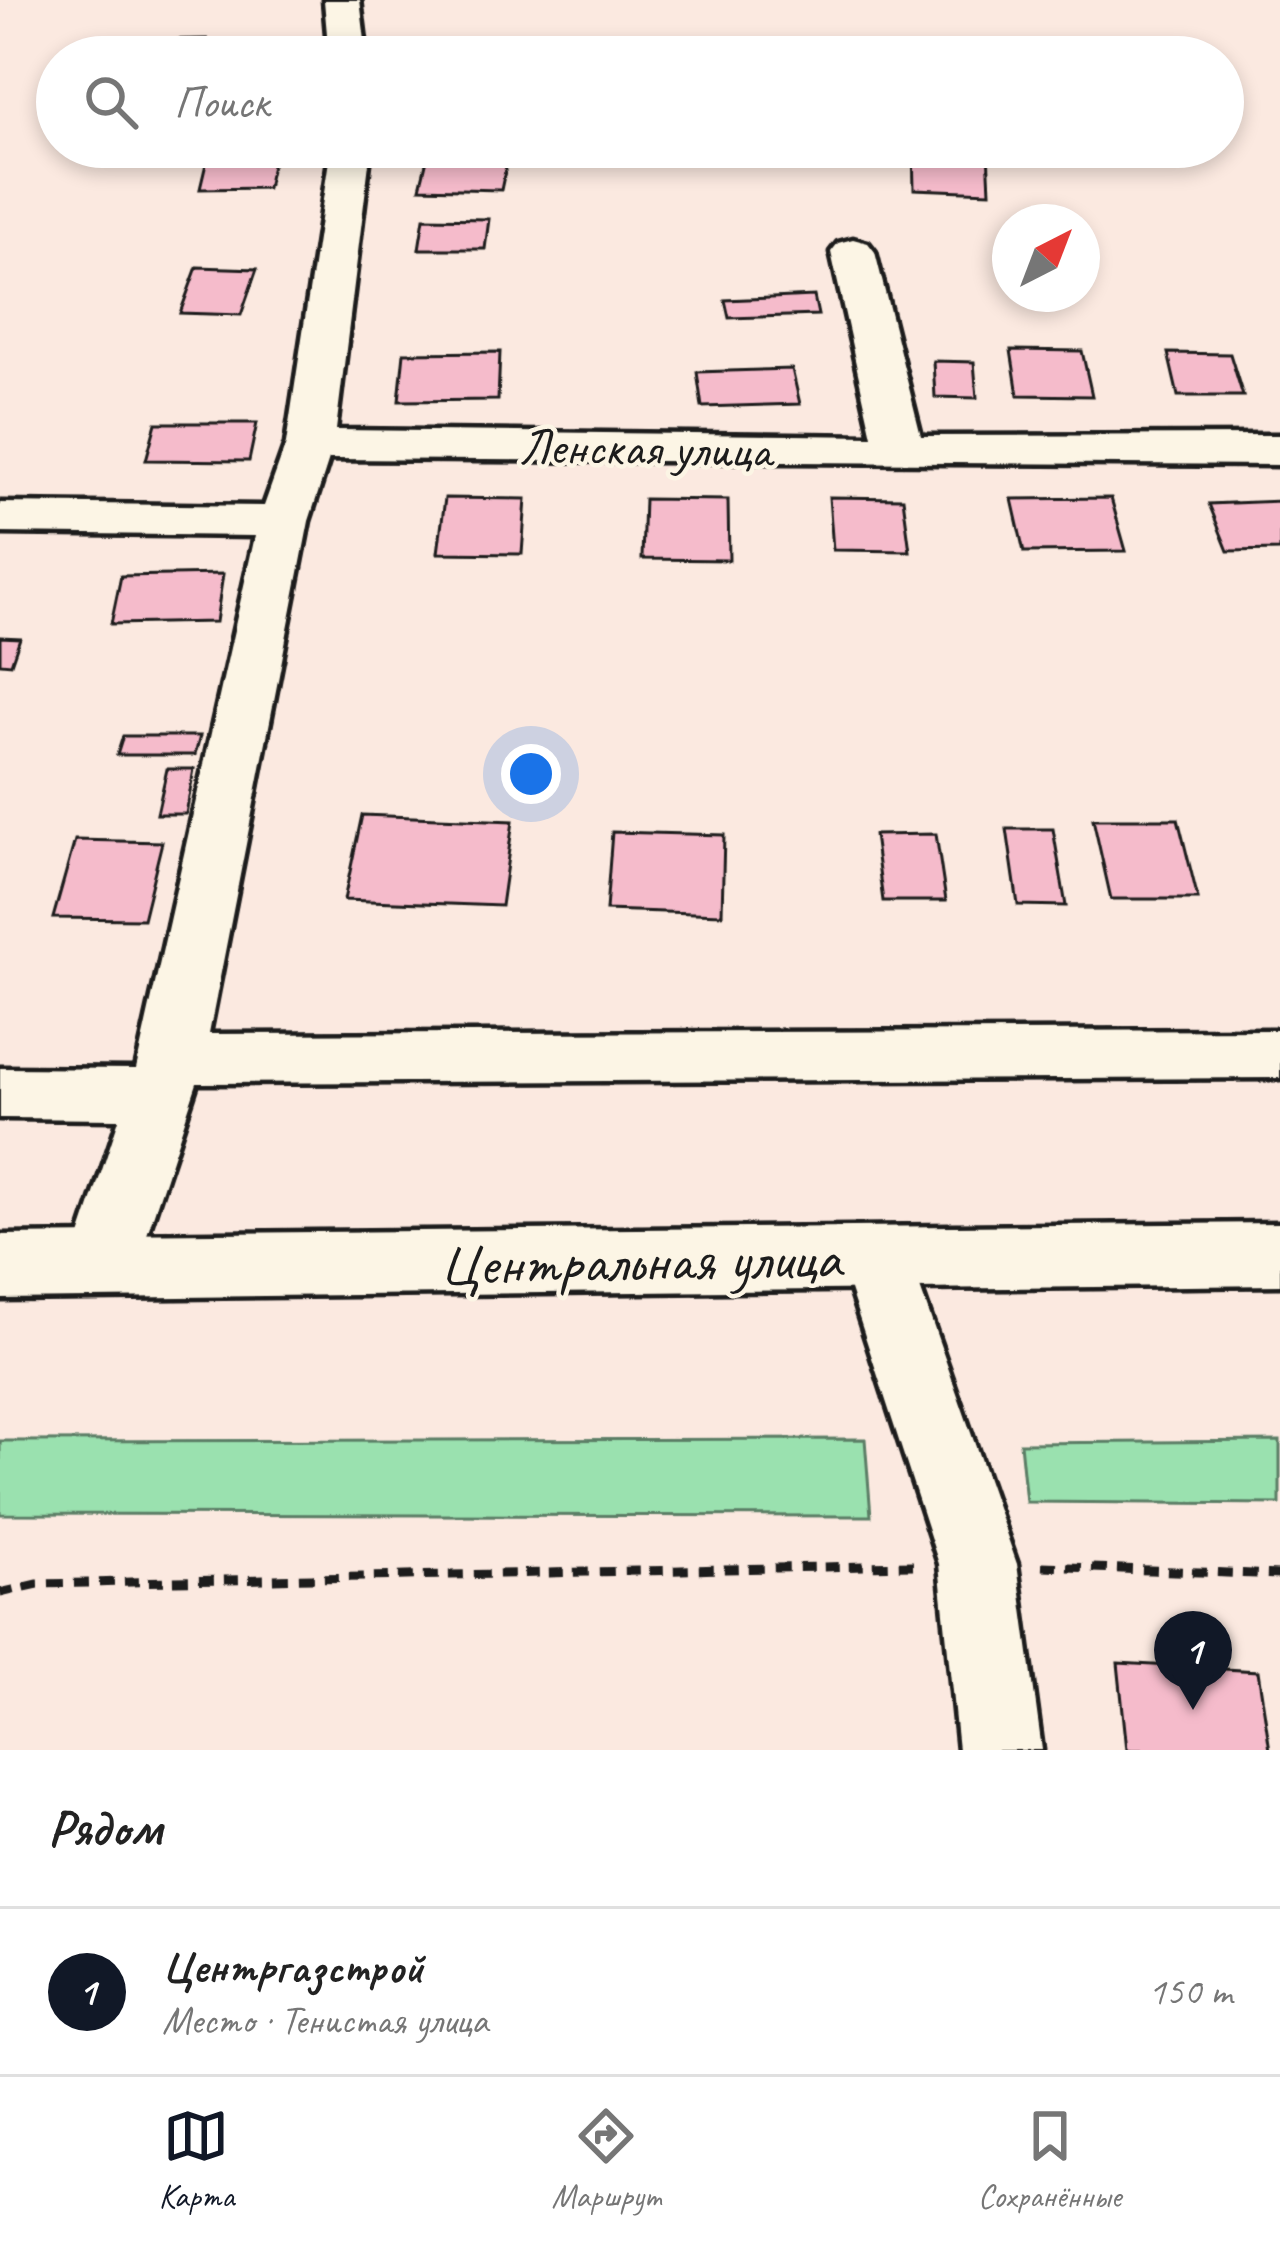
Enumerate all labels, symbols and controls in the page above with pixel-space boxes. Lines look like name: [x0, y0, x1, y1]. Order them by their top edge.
search box: [36, 36, 1244, 168]
icon: search: [78, 69, 144, 135]
text: Поиск: [174, 74, 269, 131]
north arrow: [992, 204, 1100, 312]
street label: Ленская улица: [518, 414, 776, 482]
your location: [501, 744, 561, 804]
street label: Центральная улица: [438, 1219, 845, 1303]
pin: 1: [1154, 1611, 1232, 1710]
text: Рядом: [48, 1796, 162, 1860]
text: Центргазстрой: [162, 1939, 423, 1996]
text: 1: [78, 1967, 96, 2016]
text: 150 m: [1148, 1967, 1232, 2016]
text: Место · Тенистая улица: [162, 1996, 488, 2045]
tab: Карта: [159, 2103, 234, 2217]
tab: Маршрут: [552, 2103, 661, 2217]
tab: Сохранённые: [978, 2103, 1121, 2217]

